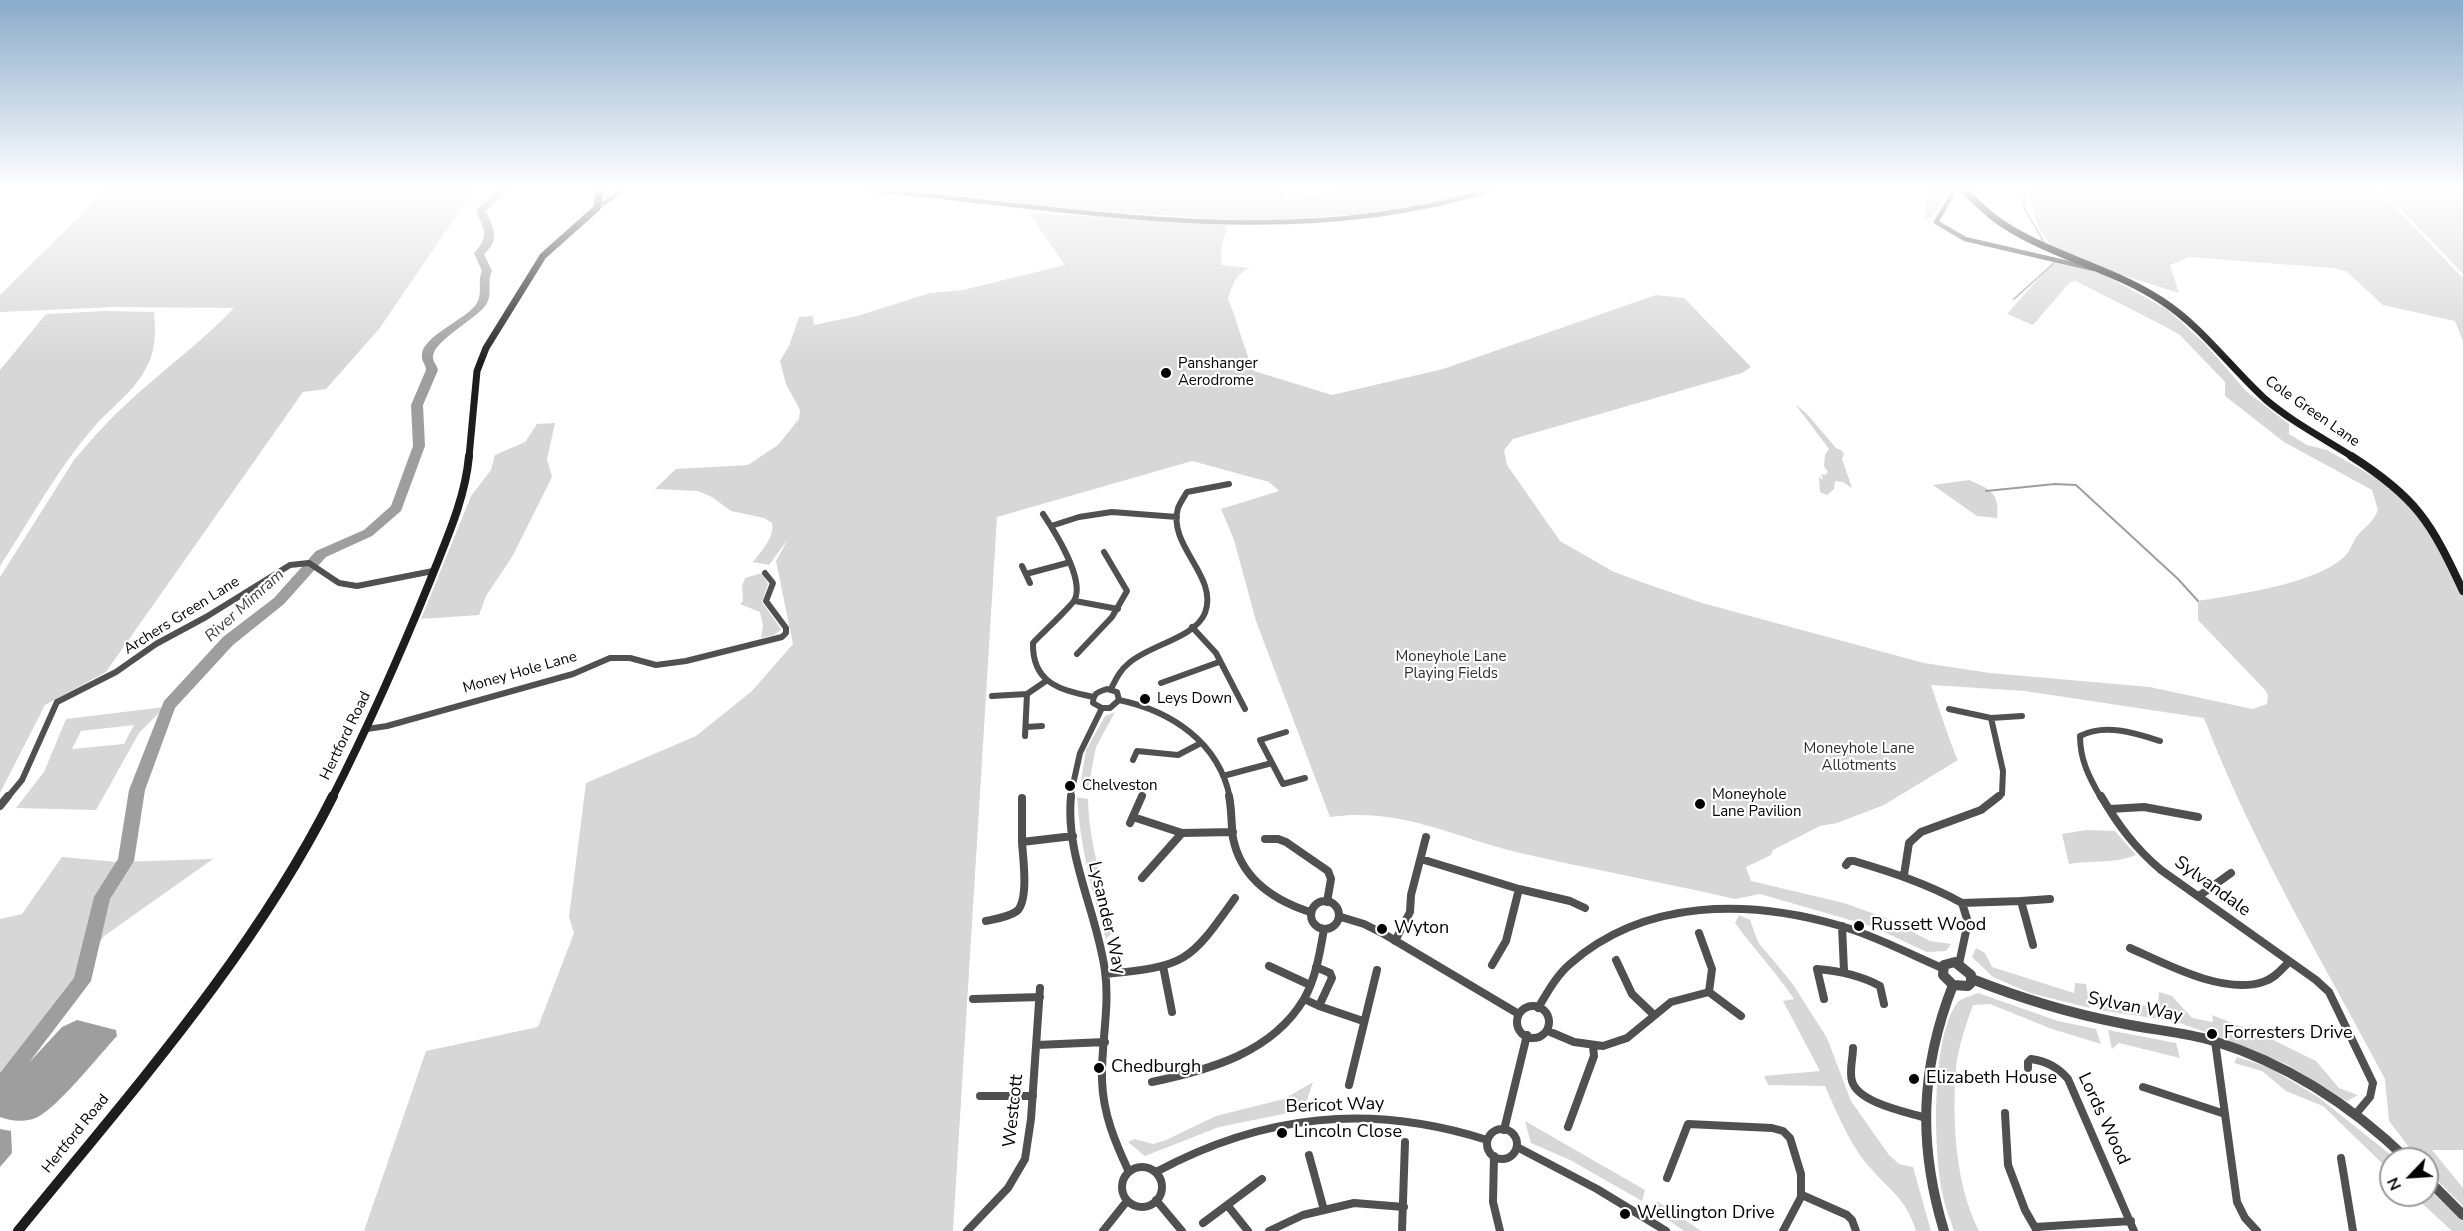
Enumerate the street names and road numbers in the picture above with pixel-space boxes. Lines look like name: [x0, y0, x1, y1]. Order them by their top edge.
street label: Cole Green Lane: [2261, 373, 2363, 451]
street label: Archers Green Lane: [121, 573, 243, 659]
street label: Money Hole Lane: [461, 648, 579, 698]
street label: Hertford Road: [317, 689, 375, 783]
street label: Sylvandale: [2170, 852, 2254, 922]
street label: Lysander Way: [1083, 859, 1129, 977]
street label: Sylvan Way: [2086, 988, 2184, 1028]
street label: Lords Wood: [2072, 1070, 2134, 1168]
street label: Westcott: [999, 1073, 1029, 1149]
street label: Hertford Road: [39, 1091, 113, 1177]
street label: Bericot Way: [1285, 1093, 1385, 1119]

